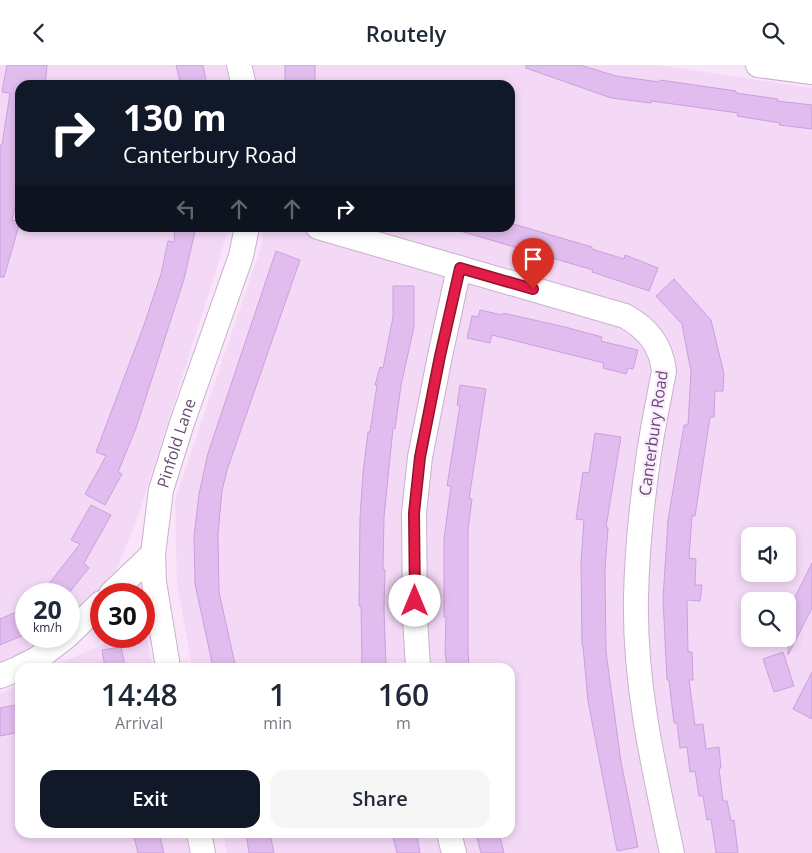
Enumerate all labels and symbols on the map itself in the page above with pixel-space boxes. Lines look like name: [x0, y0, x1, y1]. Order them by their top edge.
pin: [512, 238, 554, 289]
street label: Canterbury Road: [633, 369, 673, 497]
street label: Pinfold Lane: [151, 395, 201, 490]
position arrow: [388, 574, 440, 626]
speed limit sign: 30: [90, 583, 155, 648]

